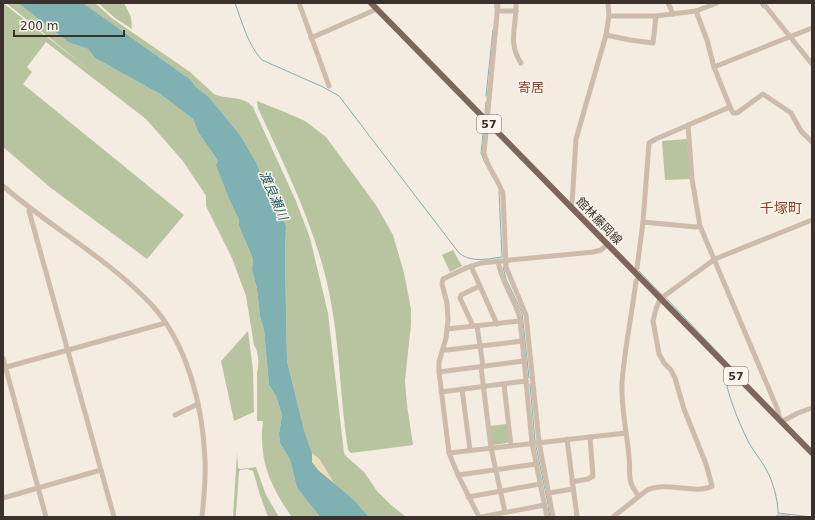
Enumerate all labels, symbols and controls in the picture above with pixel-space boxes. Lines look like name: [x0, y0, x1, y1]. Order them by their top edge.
scale bar: [14, 12, 124, 38]
text: 200 m: [20, 19, 58, 33]
district label: 寄居: [518, 80, 544, 95]
road number: 57: [477, 115, 501, 133]
water label: 渡良瀬川: [256, 168, 291, 224]
street label: 館林藤岡線: [573, 195, 625, 247]
district label: 千塚町: [760, 200, 802, 216]
road number: 57: [724, 367, 748, 385]

